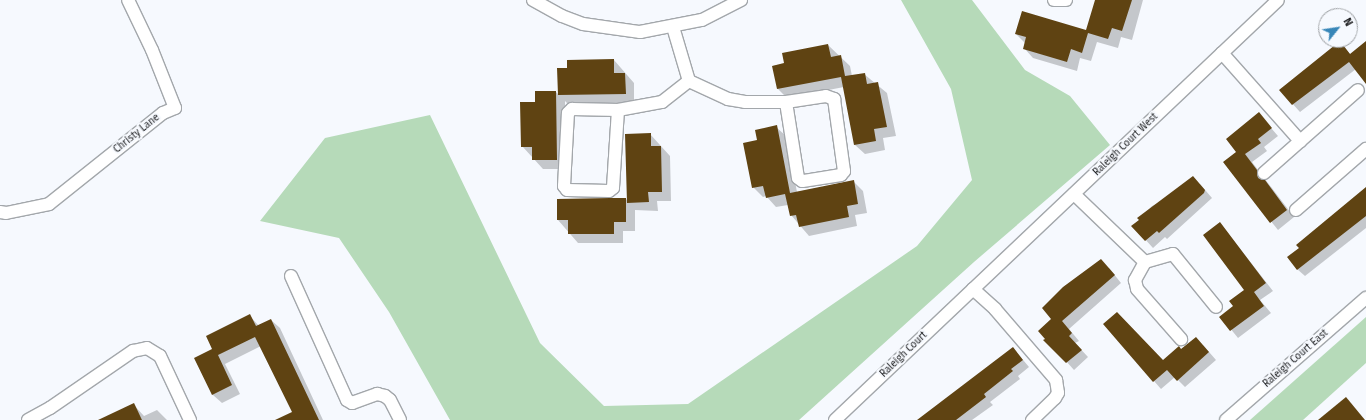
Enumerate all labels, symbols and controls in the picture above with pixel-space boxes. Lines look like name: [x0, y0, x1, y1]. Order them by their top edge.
north arrow: [1318, 8, 1358, 48]
text: N: [1341, 16, 1355, 29]
street label: Raleigh Court West: [1091, 111, 1161, 179]
street label: Christy Lane: [112, 112, 162, 156]
street label: Raleigh Court East: [1261, 328, 1331, 390]
street label: Raleigh Court: [878, 330, 930, 380]

